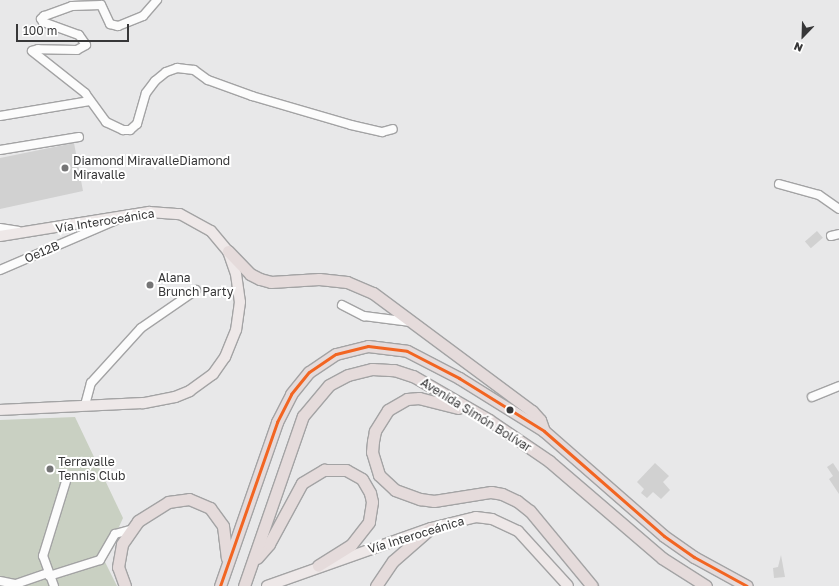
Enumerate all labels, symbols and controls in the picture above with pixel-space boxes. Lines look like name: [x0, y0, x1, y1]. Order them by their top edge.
scale bar: [18, 16, 131, 42]
north arrow: [783, 16, 823, 56]
text: 100 m: [23, 23, 57, 38]
text: N: [792, 40, 805, 55]
place label: Diamond MiravalleDiamond Miravalle: [73, 154, 230, 182]
marker: Diamond MiravalleDiamond Miravalle: [60, 163, 70, 173]
street label: Vía Interoceánica: [55, 206, 155, 236]
street label: Oe12B: [22, 238, 62, 266]
place label: Alana Brunch Party: [158, 271, 233, 299]
marker: Alana Brunch Party: [145, 280, 155, 290]
street label: Avenida Simón Bolívar: [418, 375, 534, 455]
unlabelled marker: [505, 405, 515, 415]
place label: Terravalle Tennis Club: [58, 455, 125, 483]
marker: Terravalle Tennis Club: [45, 464, 55, 474]
street label: Vía Interoceánica: [366, 514, 466, 556]

